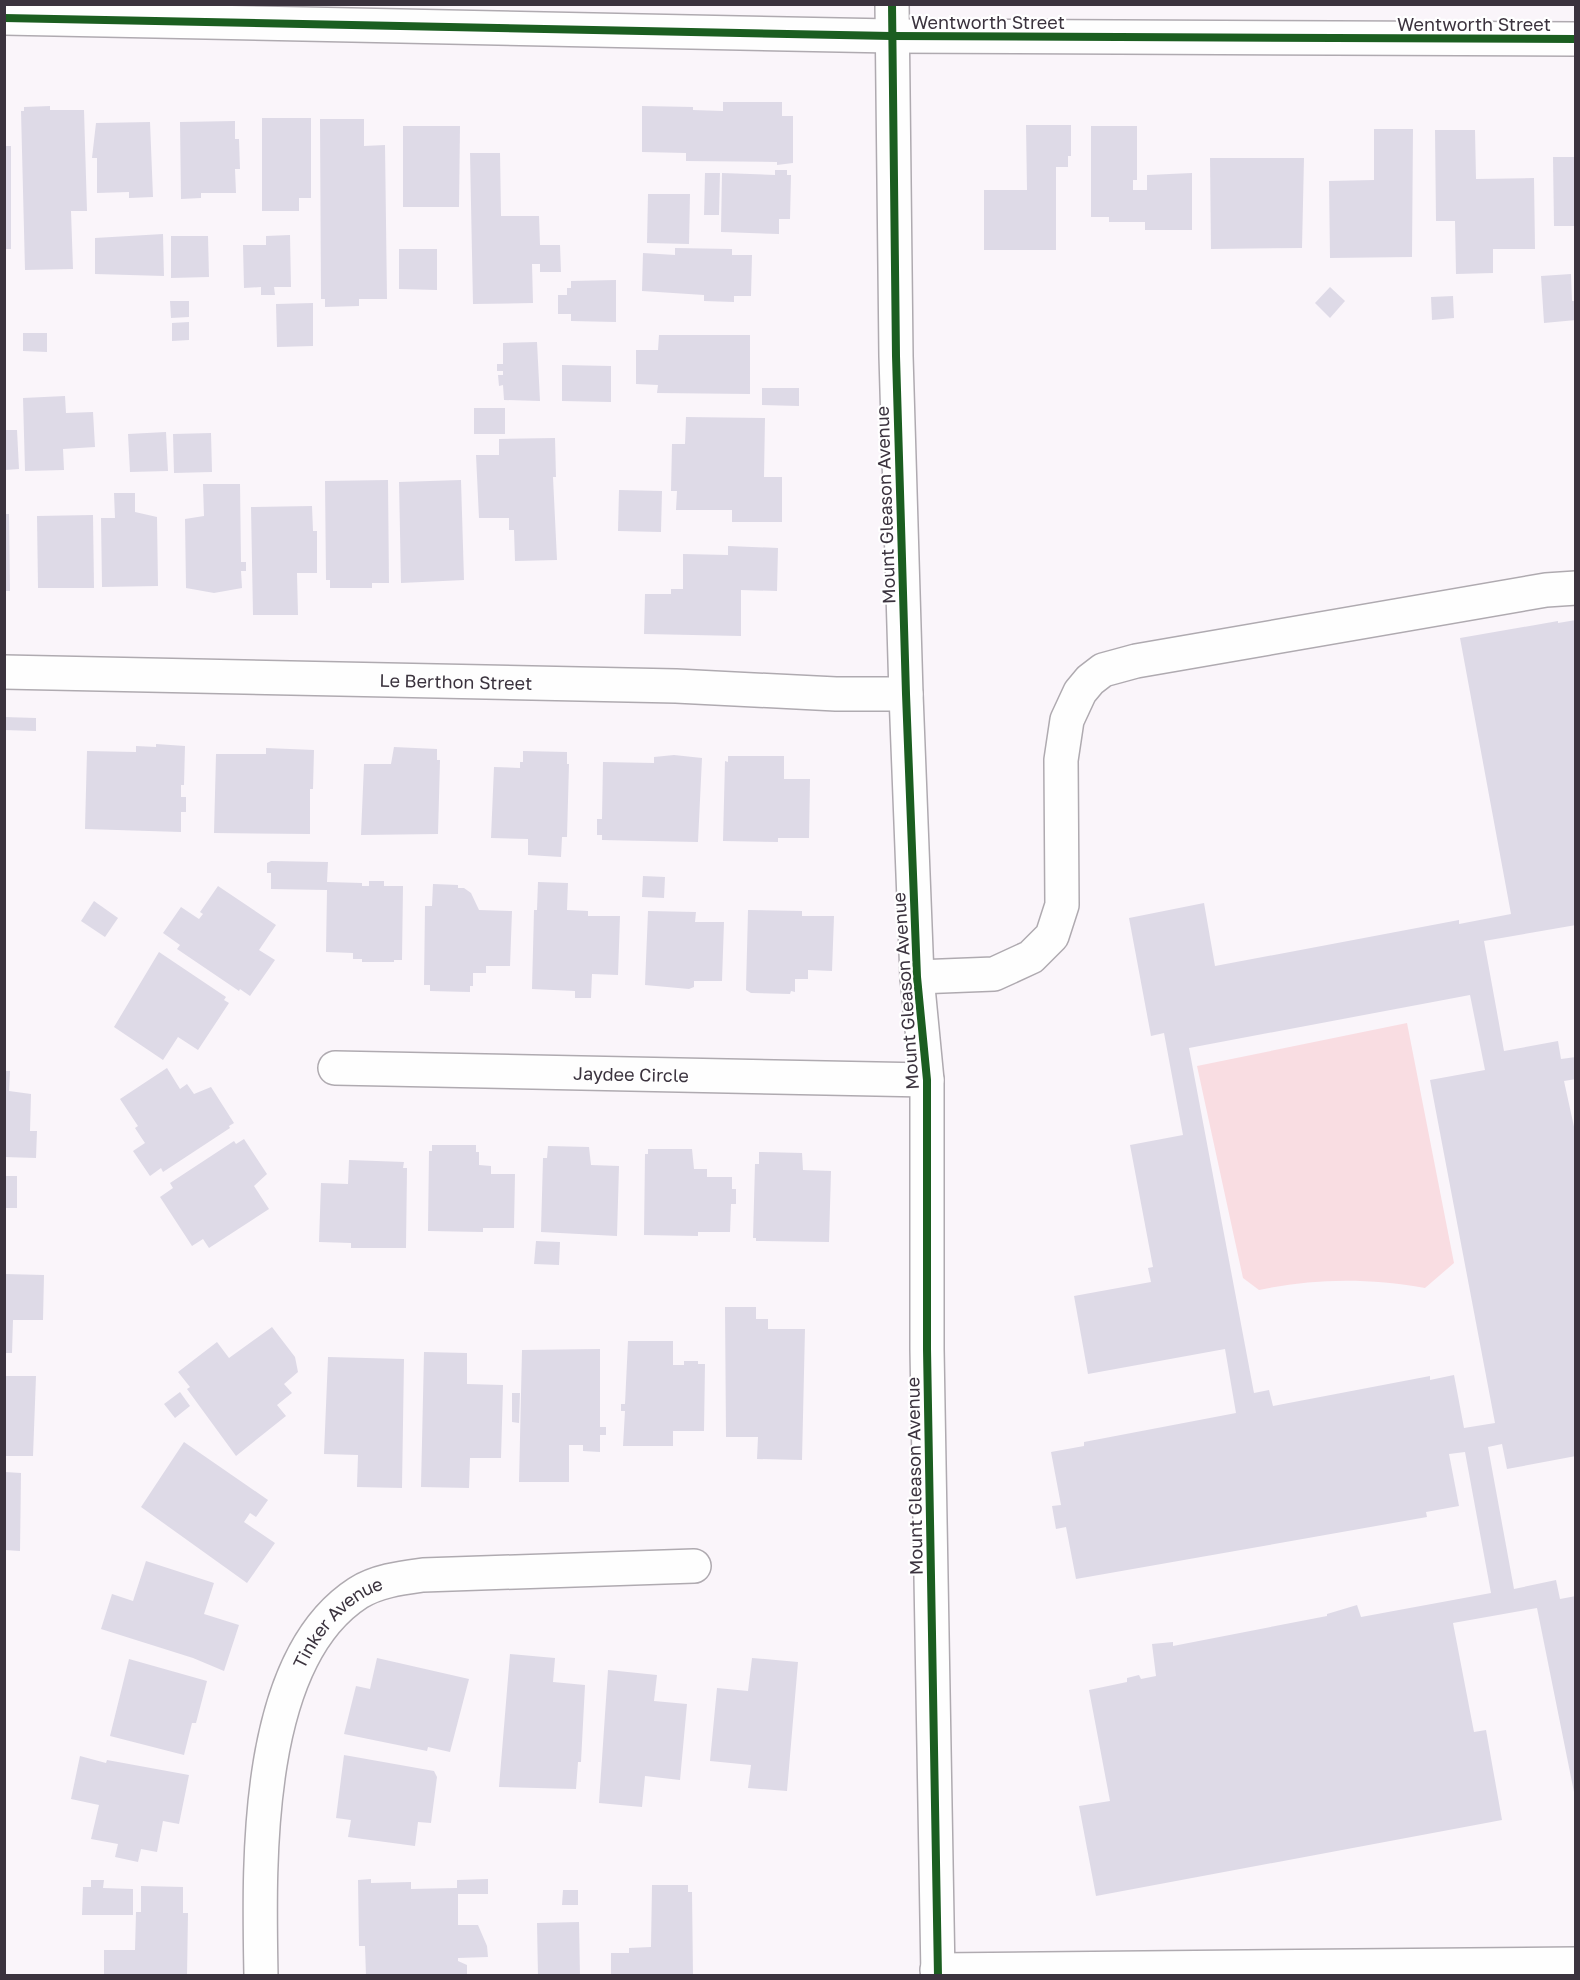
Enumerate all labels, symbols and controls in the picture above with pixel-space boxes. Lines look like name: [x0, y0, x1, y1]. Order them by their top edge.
street label: Wentworth Street: [911, 11, 1065, 33]
street label: Wentworth Street: [1397, 13, 1551, 35]
street label: Mount Gleason Avenue: [871, 406, 899, 604]
street label: Le Berthon Street: [379, 669, 533, 694]
street label: Mount Gleason Avenue: [887, 891, 923, 1091]
street label: Jaydee Circle: [573, 1062, 689, 1086]
street label: Mount Gleason Avenue: [901, 1377, 927, 1575]
street label: Tinker Avenue: [288, 1572, 385, 1672]

